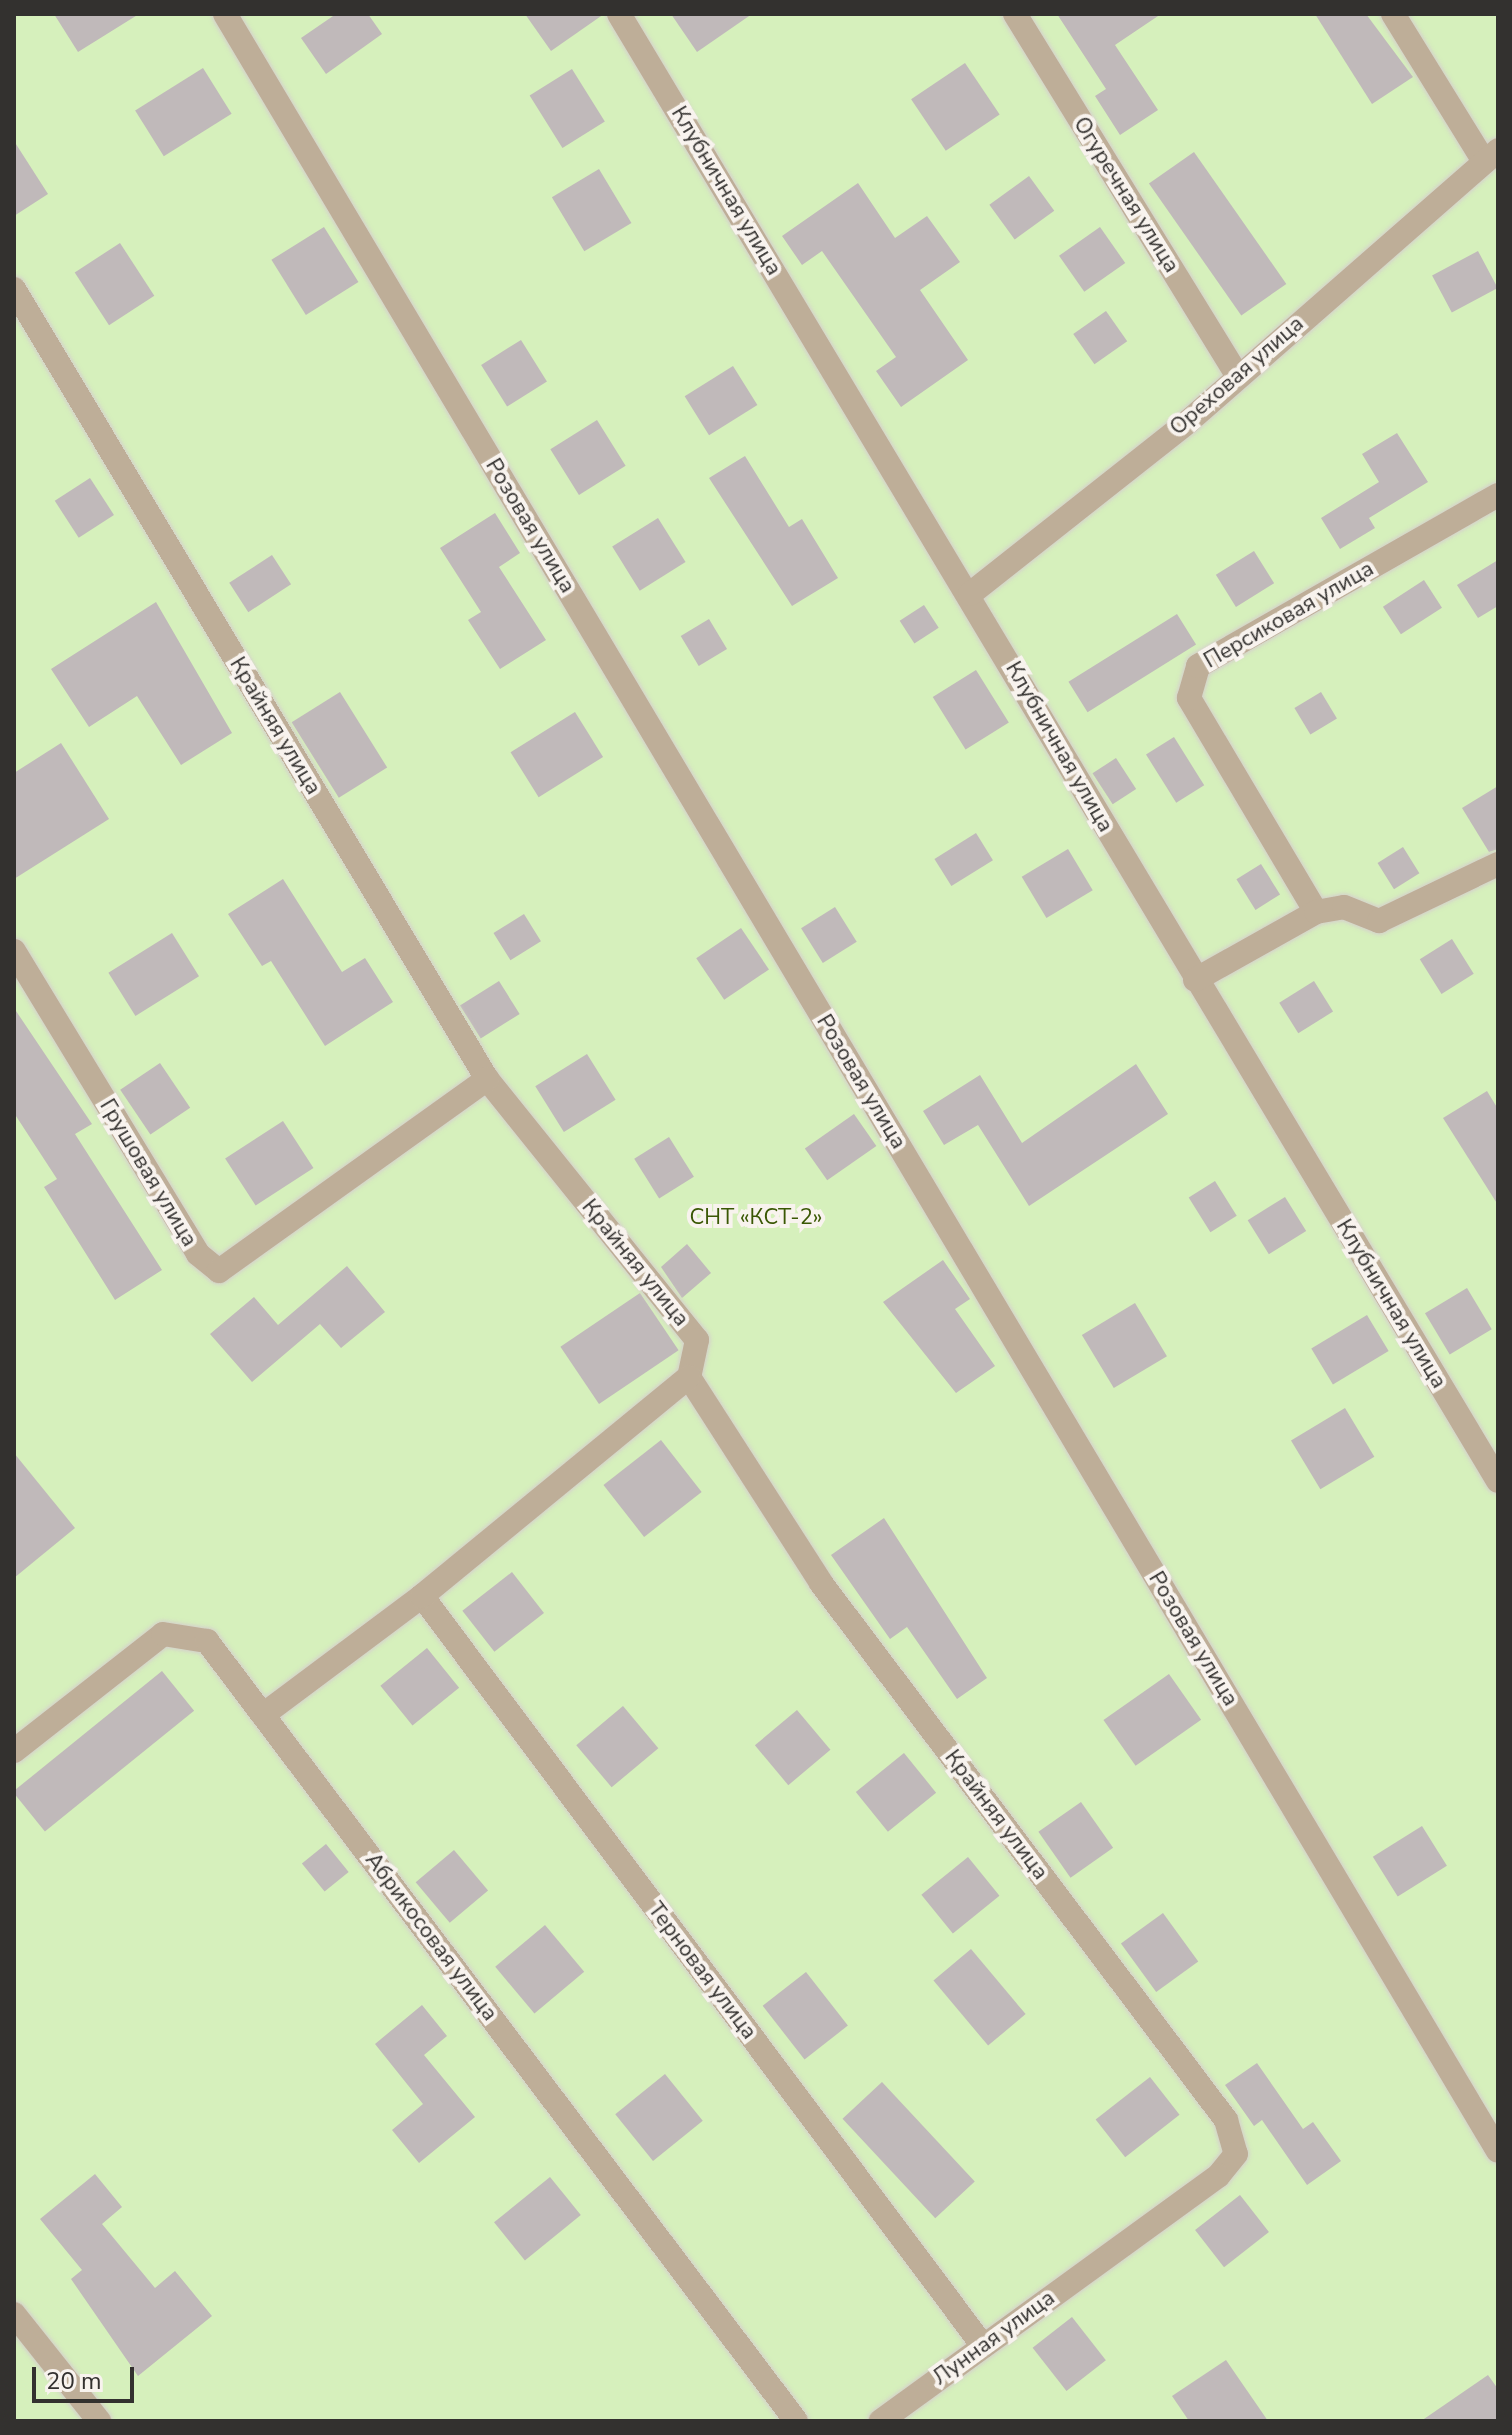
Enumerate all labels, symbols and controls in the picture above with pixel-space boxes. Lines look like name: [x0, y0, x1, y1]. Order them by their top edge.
street label: Клубничная улица: [665, 102, 787, 280]
street label: Огуречная улица: [1067, 112, 1185, 278]
street label: Ореховая улица: [1165, 311, 1309, 441]
street label: Розовая улица: [480, 454, 580, 598]
street label: Персиковая улица: [1199, 556, 1379, 674]
street label: Крайняя улица: [224, 653, 326, 799]
street label: Клубничная улица: [1000, 657, 1118, 837]
street label: Розовая улица: [811, 1010, 911, 1154]
street label: Грушовая улица: [94, 1094, 202, 1252]
street label: Крайняя улица: [576, 1194, 694, 1332]
park label: СНТ «КСТ-2»: [689, 1205, 823, 1231]
street label: Клубничная улица: [1330, 1215, 1452, 1393]
street label: Розовая улица: [1143, 1567, 1243, 1711]
street label: Крайняя улица: [939, 1745, 1053, 1885]
street label: Абрикосовая улица: [359, 1848, 503, 2026]
street label: Терновая улица: [642, 1897, 762, 2045]
street label: Лунная улица: [928, 2285, 1060, 2391]
scale bar: [36, 2351, 138, 2401]
text: 20 m: [46, 2365, 102, 2397]

